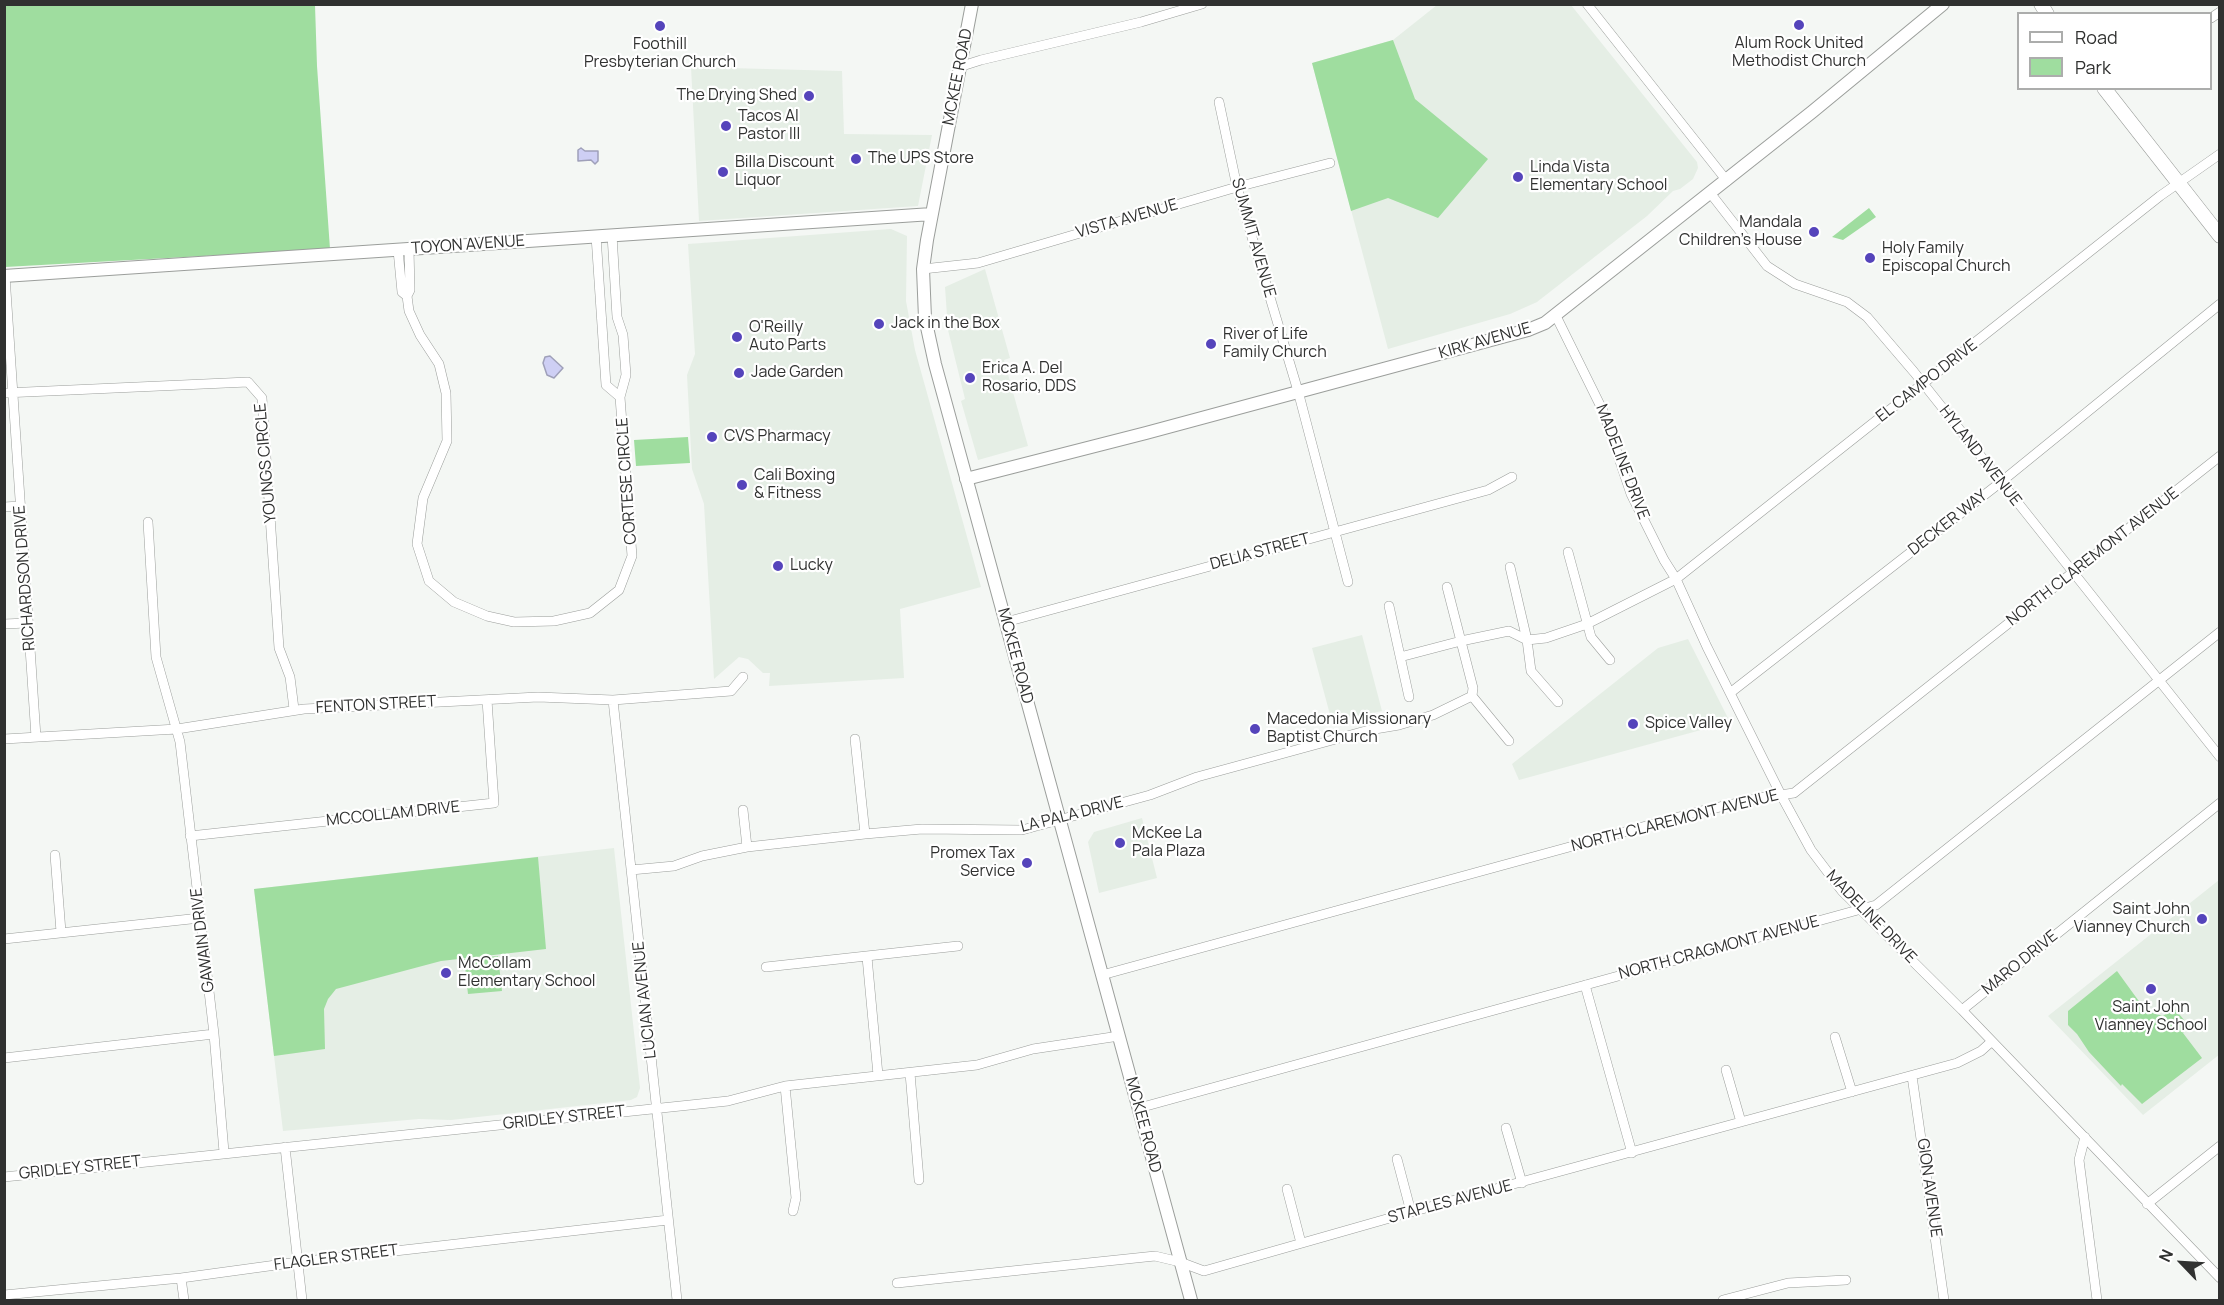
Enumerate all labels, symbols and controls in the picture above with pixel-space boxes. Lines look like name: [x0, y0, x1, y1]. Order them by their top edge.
legend: [2017, 12, 2212, 90]
marker: Alum Rock United Methodist Church: [1792, 18, 1806, 32]
marker: Foothill Presbyterian Church: [653, 19, 667, 33]
text: Road: [2075, 25, 2118, 49]
street label: MCKEE ROAD: [939, 27, 977, 127]
place label: Alum Rock United Methodist Church: [1732, 34, 1866, 72]
place label: Foothill Presbyterian Church: [584, 35, 736, 73]
text: Park: [2075, 55, 2111, 79]
place label: The Drying Shed: [676, 86, 797, 106]
marker: The Drying Shed: [802, 89, 816, 103]
place label: Tacos Al Pastor III: [738, 107, 800, 145]
marker: Tacos Al Pastor III: [719, 119, 733, 133]
place label: The UPS Store: [868, 149, 974, 169]
marker: The UPS Store: [849, 152, 863, 166]
place label: Billa Discount Liquor: [735, 153, 834, 191]
place label: Linda Vista Elementary School: [1530, 158, 1668, 196]
marker: Billa Discount Liquor: [716, 165, 730, 179]
marker: Linda Vista Elementary School: [1511, 170, 1525, 184]
street label: SUMMIT AVENUE: [1227, 176, 1279, 300]
street label: VISTA AVENUE: [1074, 195, 1180, 243]
place label: Mandala Children’s House: [1679, 213, 1802, 251]
marker: Mandala Children’s House: [1807, 225, 1821, 239]
street label: TOYON AVENUE: [411, 231, 525, 259]
place label: Holy Family Episcopal Church: [1882, 239, 2011, 277]
marker: Holy Family Episcopal Church: [1863, 251, 1877, 265]
place label: Jack in the Box: [891, 314, 1000, 334]
marker: Jack in the Box: [872, 317, 886, 331]
place label: O'Reilly Auto Parts: [749, 318, 826, 356]
street label: KIRK AVENUE: [1437, 319, 1533, 363]
place label: River of Life Family Church: [1223, 325, 1327, 363]
marker: O'Reilly Auto Parts: [730, 330, 744, 344]
street label: EL CAMPO DRIVE: [1873, 336, 1981, 426]
marker: River of Life Family Church: [1204, 337, 1218, 351]
place label: Erica A. Del Rosario, DDS: [982, 359, 1076, 397]
place label: Jade Garden: [751, 363, 843, 383]
marker: Jade Garden: [732, 366, 746, 380]
marker: Erica A. Del Rosario, DDS: [963, 371, 977, 385]
street label: YOUNGS CIRCLE: [251, 402, 281, 524]
street label: MADELINE DRIVE: [1591, 402, 1653, 522]
street label: HYLAND AVENUE: [1935, 402, 2025, 510]
street label: CORTESE CIRCLE: [613, 417, 641, 545]
place label: CVS Pharmacy: [724, 427, 831, 447]
marker: CVS Pharmacy: [705, 430, 719, 444]
place label: Cali Boxing & Fitness: [754, 466, 835, 504]
marker: Cali Boxing & Fitness: [735, 478, 749, 492]
street label: NORTH CLAREMONT AVENUE: [2003, 484, 2183, 630]
street label: DECKER WAY: [1905, 486, 1991, 560]
street label: RICHARDSON DRIVE: [10, 504, 40, 652]
street label: DELIA STREET: [1208, 529, 1312, 575]
place label: Lucky: [790, 556, 833, 576]
marker: Lucky: [771, 559, 785, 573]
street label: MCKEE ROAD: [993, 606, 1037, 706]
street label: FENTON STREET: [315, 692, 437, 718]
place label: Macedonia Missionary Baptist Church: [1267, 710, 1431, 748]
place label: Spice Valley: [1645, 714, 1732, 734]
marker: Spice Valley: [1626, 717, 1640, 731]
marker: Macedonia Missionary Baptist Church: [1248, 722, 1262, 736]
street label: NORTH CLAREMONT AVENUE: [1569, 786, 1781, 856]
street label: LA PALA DRIVE: [1019, 793, 1125, 837]
street label: MCCOLLAM DRIVE: [325, 797, 461, 831]
place label: McKee La Pala Plaza: [1132, 824, 1205, 862]
marker: McKee La Pala Plaza: [1113, 836, 1127, 850]
place label: Promex Tax Service: [930, 844, 1015, 882]
marker: Promex Tax Service: [1020, 856, 1034, 870]
street label: MADELINE DRIVE: [1822, 866, 1920, 968]
street label: GAWAIN DRIVE: [187, 887, 219, 993]
place label: Saint John Vianney Church: [2074, 900, 2190, 938]
street label: NORTH CRAGMONT AVENUE: [1617, 912, 1821, 984]
marker: Saint John Vianney Church: [2195, 912, 2209, 926]
street label: MARO DRIVE: [1978, 927, 2062, 999]
street label: LUCIAN AVENUE: [629, 940, 661, 1060]
place label: McCollam Elementary School: [458, 954, 596, 992]
marker: McCollam Elementary School: [439, 966, 453, 980]
marker: Saint John Vianney School: [2144, 982, 2158, 996]
place label: Saint John Vianney School: [2095, 998, 2207, 1036]
street label: MCKEE ROAD: [1121, 1075, 1165, 1175]
street label: GRIDLEY STREET: [502, 1102, 626, 1134]
street label: GION AVENUE: [1913, 1137, 1945, 1239]
street label: GRIDLEY STREET: [18, 1152, 142, 1184]
street label: STAPLES AVENUE: [1386, 1176, 1514, 1228]
north arrow: [2152, 1233, 2212, 1293]
street label: FLAGLER STREET: [273, 1241, 399, 1275]
text: N: [2153, 1246, 2178, 1265]

